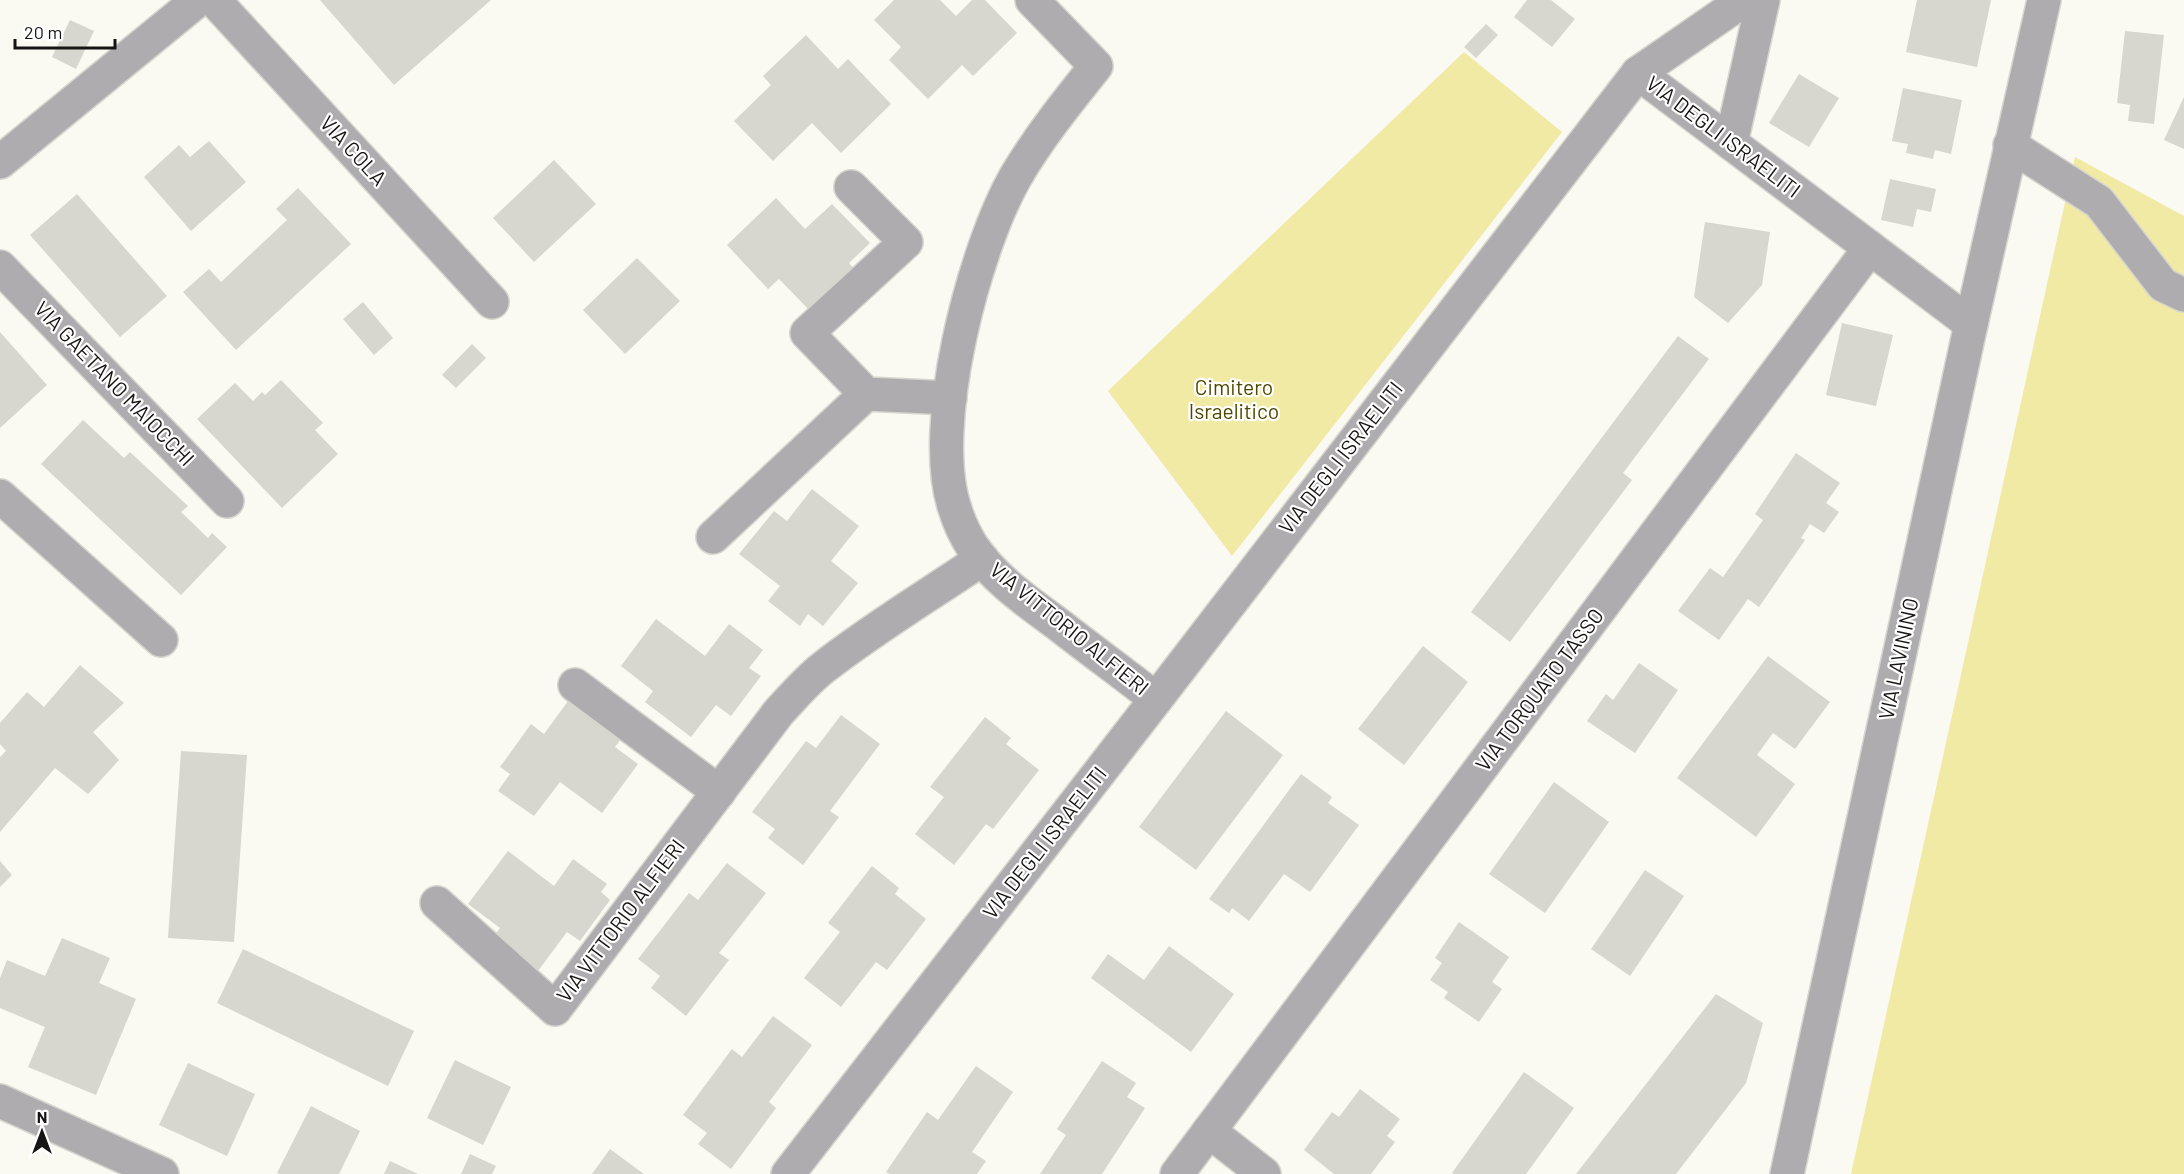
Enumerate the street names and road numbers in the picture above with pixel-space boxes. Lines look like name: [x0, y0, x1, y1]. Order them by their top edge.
street label: VIA DEGLI ISRAELITI: [1642, 70, 1806, 202]
street label: VIA COLA: [316, 110, 393, 190]
street label: VIA GAETANO MAIOCCHI: [30, 296, 200, 470]
street label: VIA DEGLI ISRAELITI: [1273, 376, 1407, 538]
street label: VIA VITTORIO ALFIERI: [985, 556, 1154, 700]
street label: VIA LAVININO: [1872, 595, 1923, 722]
street label: VIA TORQUATO TASSO: [1470, 603, 1608, 775]
street label: VIA DEGLI ISRAELITI: [977, 761, 1111, 923]
street label: VIA VITTORIO ALFIERI: [551, 834, 689, 1006]

